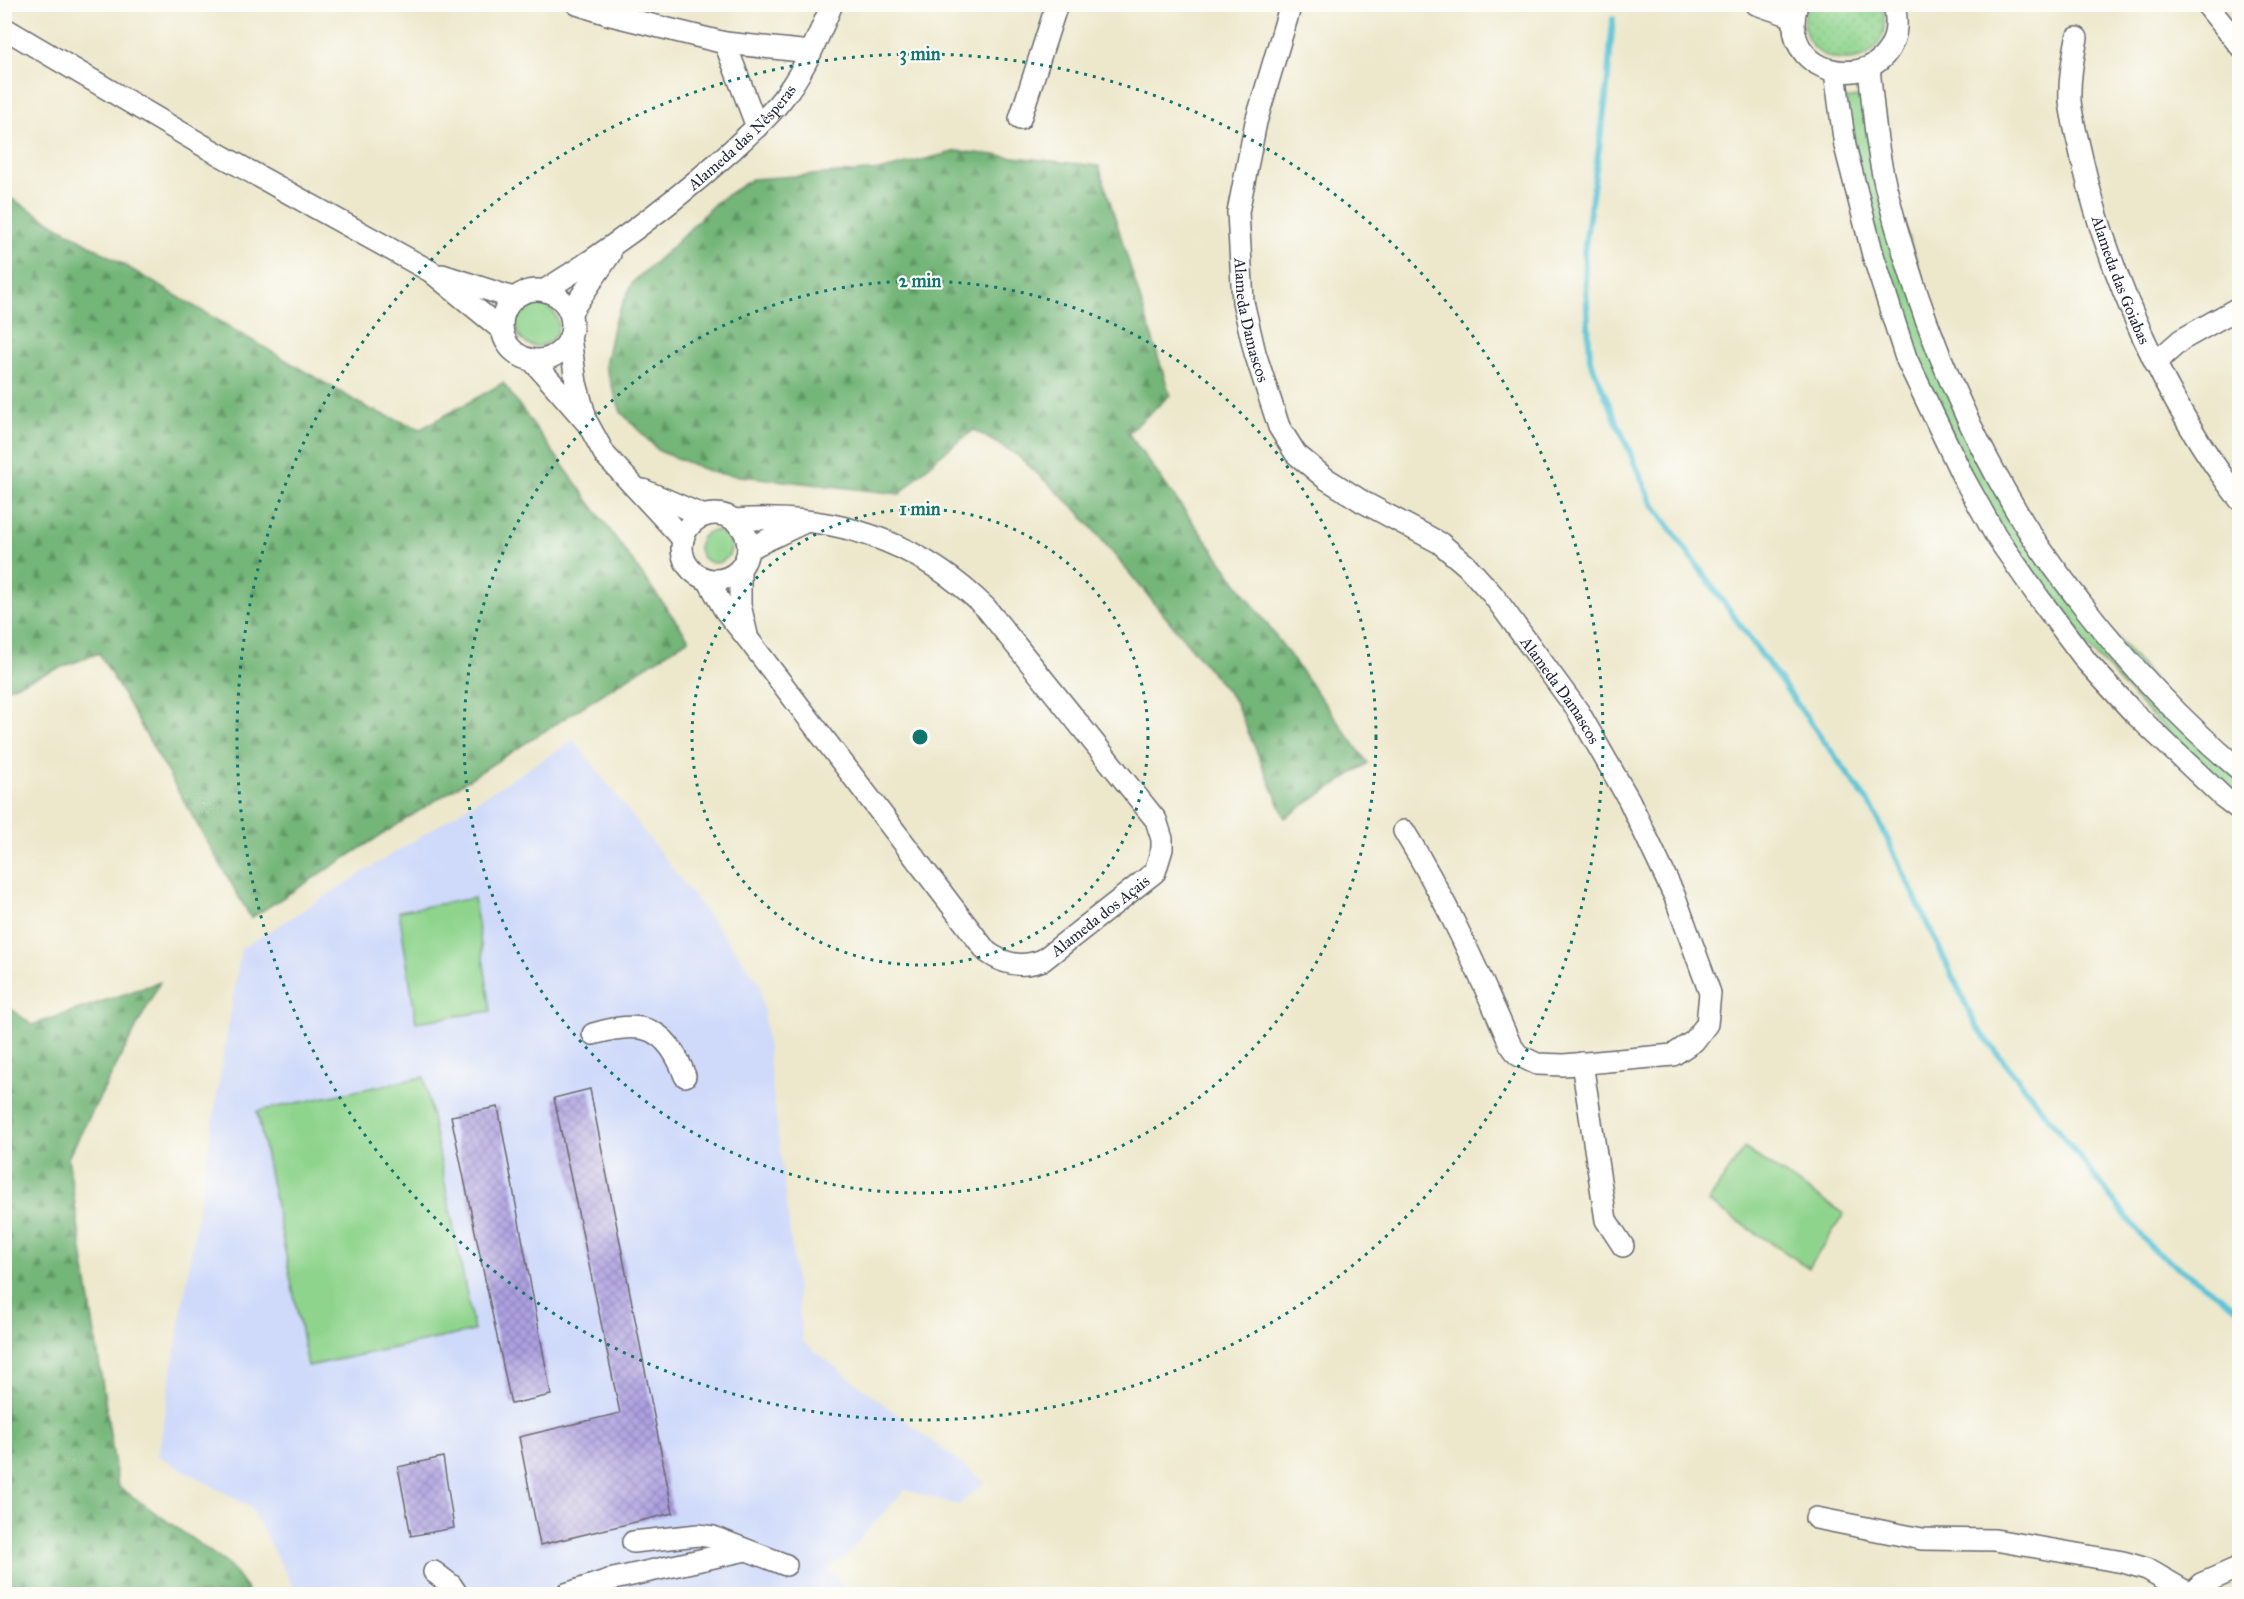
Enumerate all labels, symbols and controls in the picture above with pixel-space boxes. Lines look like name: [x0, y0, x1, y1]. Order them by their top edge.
text: 3 min: [900, 43, 941, 66]
street label: Alameda das Nêsperas: [683, 81, 800, 195]
street label: Alameda das Goiabas: [2087, 213, 2154, 347]
street label: Alameda Damascos: [1231, 256, 1273, 385]
text: 2 min: [899, 270, 942, 292]
text: 1 min: [900, 498, 941, 520]
street label: Alameda Damascos: [1516, 632, 1604, 747]
centre of rings: [910, 727, 930, 747]
street label: Alameda dos Açais: [1046, 871, 1153, 961]

